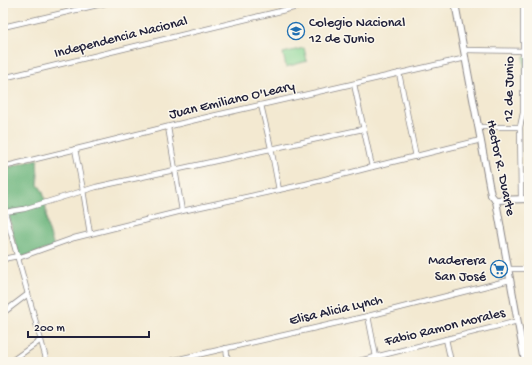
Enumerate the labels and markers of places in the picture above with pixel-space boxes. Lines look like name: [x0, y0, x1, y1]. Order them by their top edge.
place label: Colegio Nacional 12 de Junio: [308, 15, 405, 48]
school or university icon: Colegio Nacional 12 de Junio: [286, 21, 306, 41]
place label: Maderera San José: [428, 253, 487, 286]
supermarket icon: Maderera San José: [489, 259, 509, 279]

